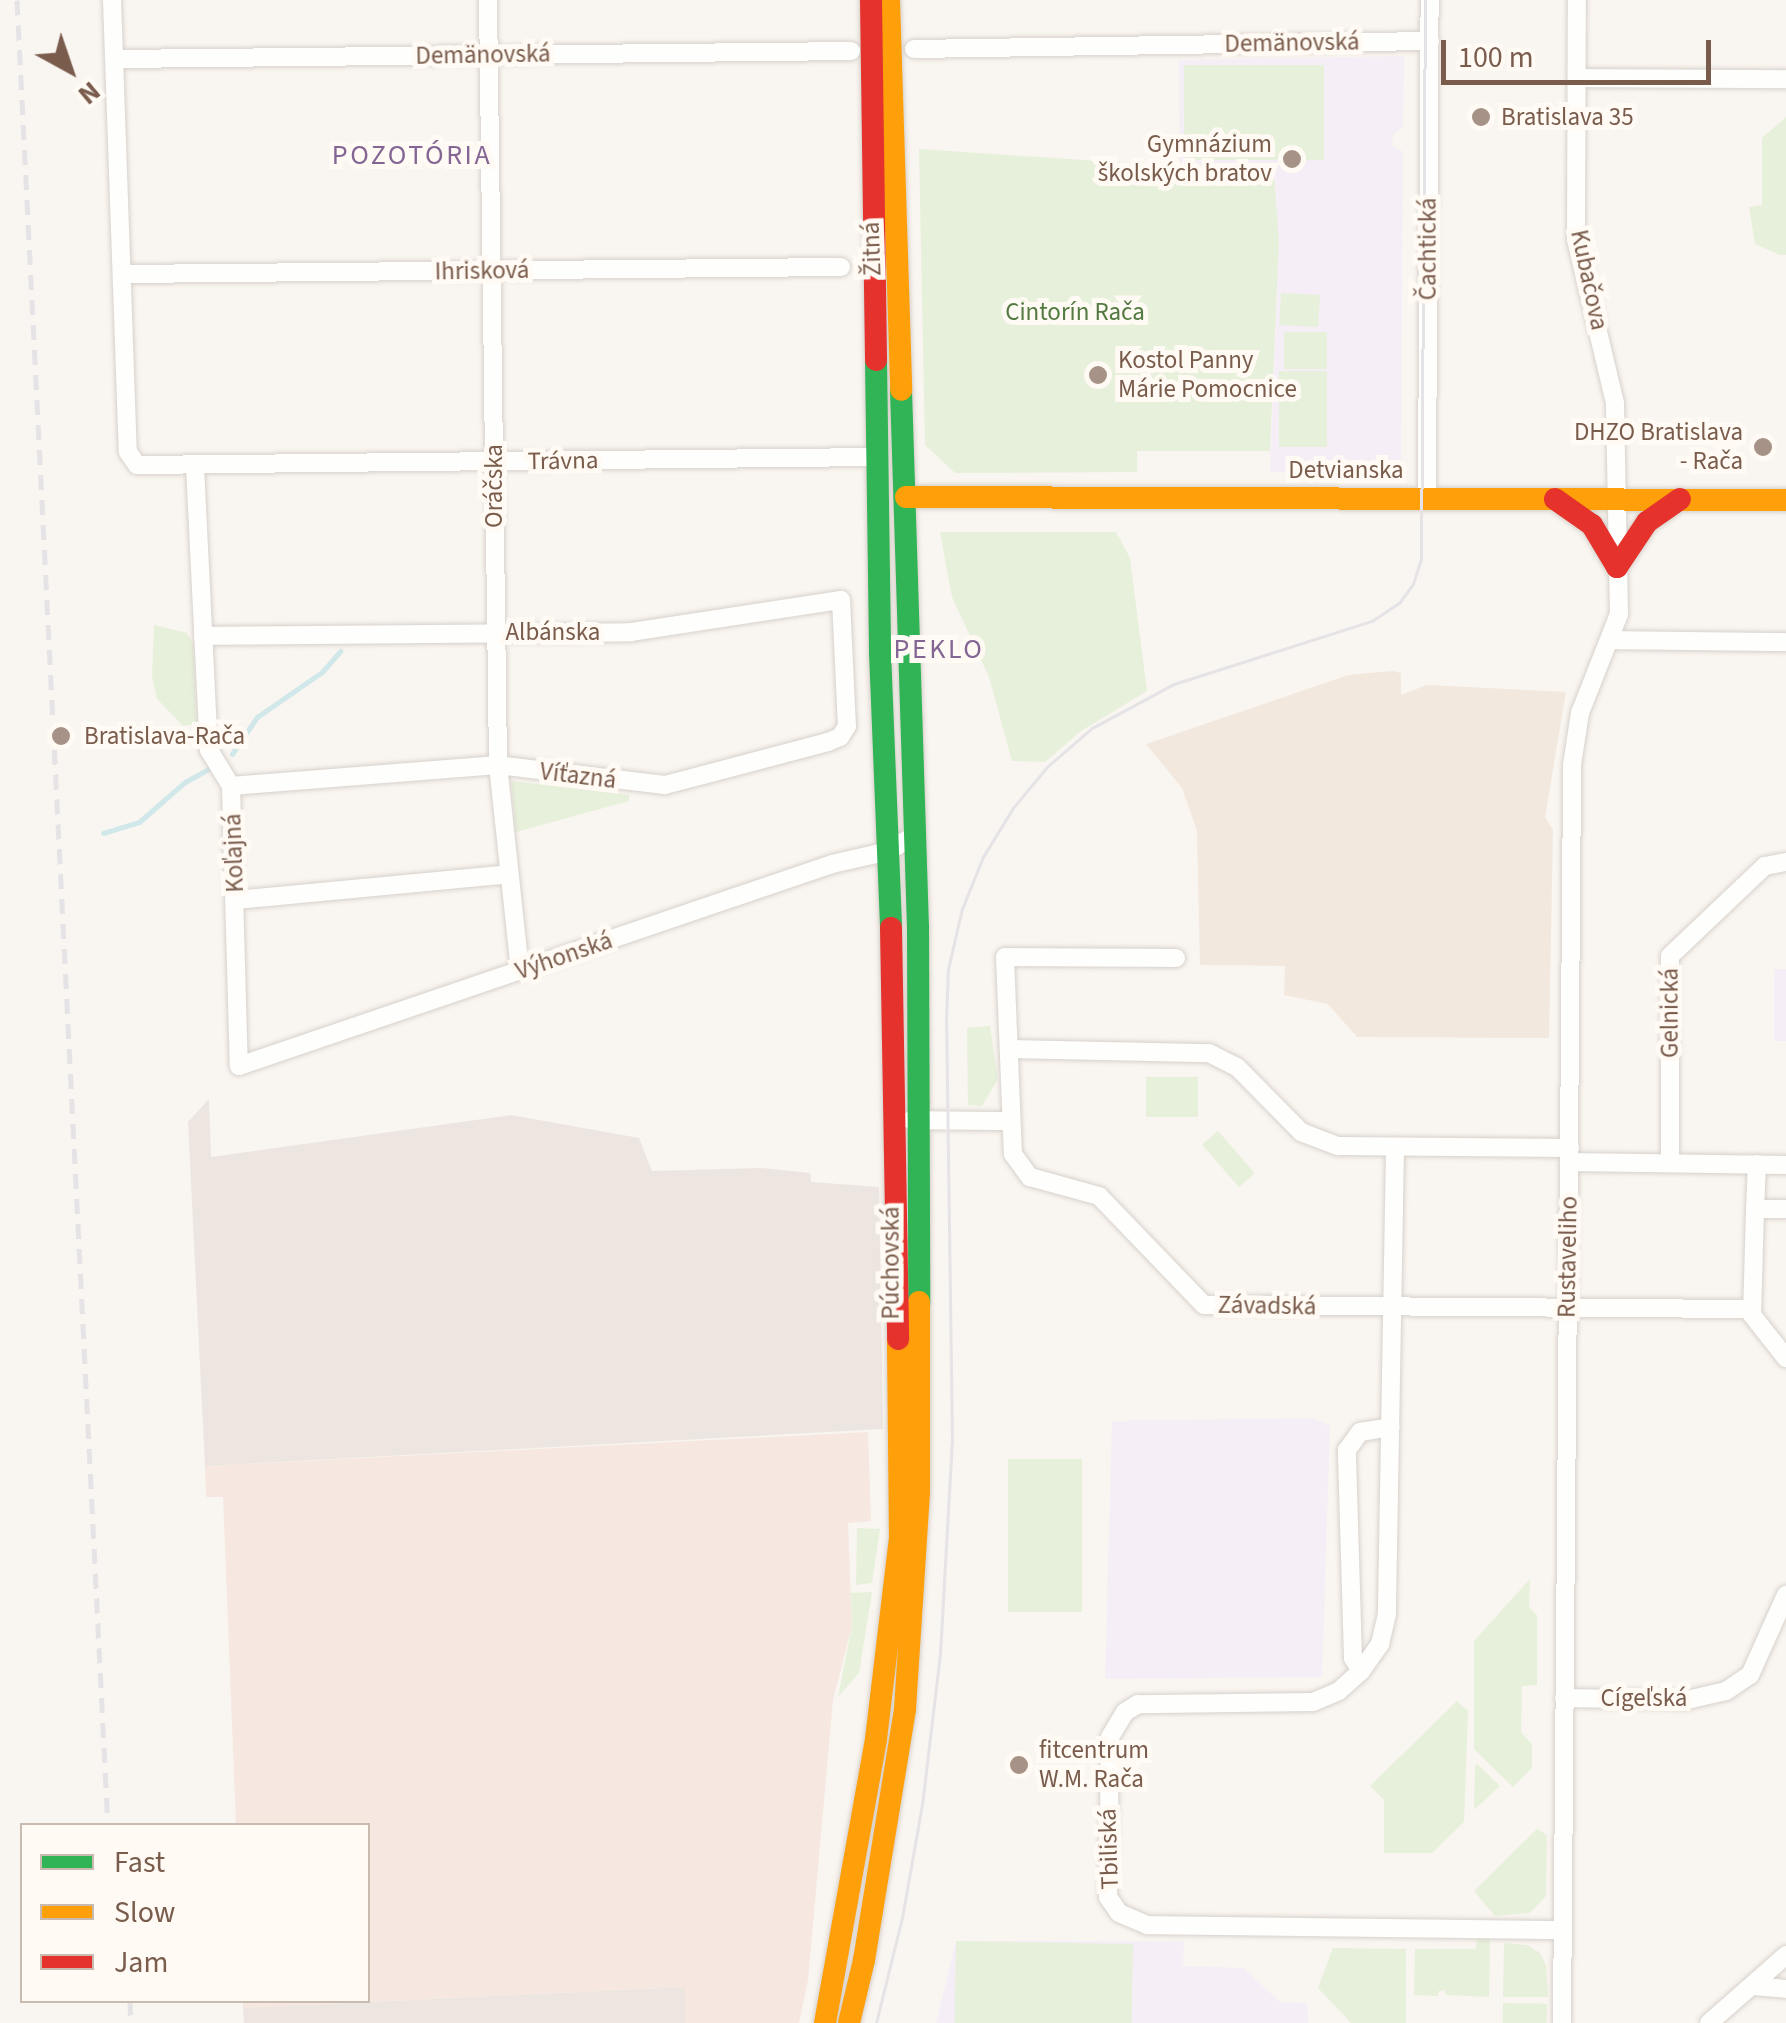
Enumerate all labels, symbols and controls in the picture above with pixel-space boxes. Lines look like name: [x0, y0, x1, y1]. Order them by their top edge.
north arrow: [20, 20, 120, 120]
scale bar: [1446, 20, 1716, 82]
street label: Demänovská: [1224, 27, 1360, 59]
text: 100 m: [1458, 36, 1534, 79]
street label: Demänovská: [415, 39, 551, 71]
text: N: [69, 72, 109, 114]
place label: Bratislava 35: [1501, 102, 1634, 132]
marker: Bratislava 35: [1470, 106, 1492, 128]
place label: Gymnázium školských bratov: [1098, 130, 1272, 189]
district label: POZOTÓRIA: [332, 138, 492, 172]
marker: Gymnázium školských bratov: [1281, 148, 1303, 170]
street label: Čachtická: [1413, 198, 1443, 300]
street label: Žitná: [856, 221, 888, 277]
street label: Kubačova: [1564, 227, 1614, 333]
street label: Ihrisková: [434, 255, 530, 287]
park label: Cintorín Rača: [1005, 297, 1145, 327]
place label: Kostol Panny Márie Pomocnice: [1118, 346, 1297, 405]
marker: Kostol Panny Márie Pomocnice: [1087, 364, 1109, 386]
place label: DHZO Bratislava - Rača: [1574, 418, 1743, 477]
marker: DHZO Bratislava - Rača: [1752, 436, 1774, 458]
street label: Oráčska: [479, 444, 509, 528]
street label: Trávna: [527, 445, 599, 477]
street label: Detvianska: [1288, 455, 1404, 485]
street label: Albánska: [506, 617, 600, 647]
district label: PEKLO: [894, 632, 984, 666]
place label: Bratislava-Rača: [84, 721, 245, 751]
marker: Bratislava-Rača: [48, 723, 74, 749]
street label: Víťazná: [538, 756, 618, 796]
street label: Koľajná: [218, 813, 250, 893]
street label: Výhonská: [512, 925, 616, 987]
street label: Gelnická: [1655, 968, 1685, 1058]
street label: Rustaveliho: [1552, 1196, 1584, 1318]
street label: Púchovská: [876, 1206, 906, 1320]
street label: Závadská: [1217, 1290, 1317, 1322]
street label: Cígeľská: [1601, 1683, 1687, 1713]
place label: fitcentrum W.M. Rača: [1039, 1736, 1149, 1795]
marker: fitcentrum W.M. Rača: [1008, 1754, 1030, 1776]
street label: Tbiliská: [1093, 1808, 1125, 1890]
legend: [20, 1823, 370, 2003]
text: Fast: [114, 1841, 165, 1884]
text: Slow: [114, 1891, 175, 1934]
text: Jam: [114, 1941, 168, 1984]

